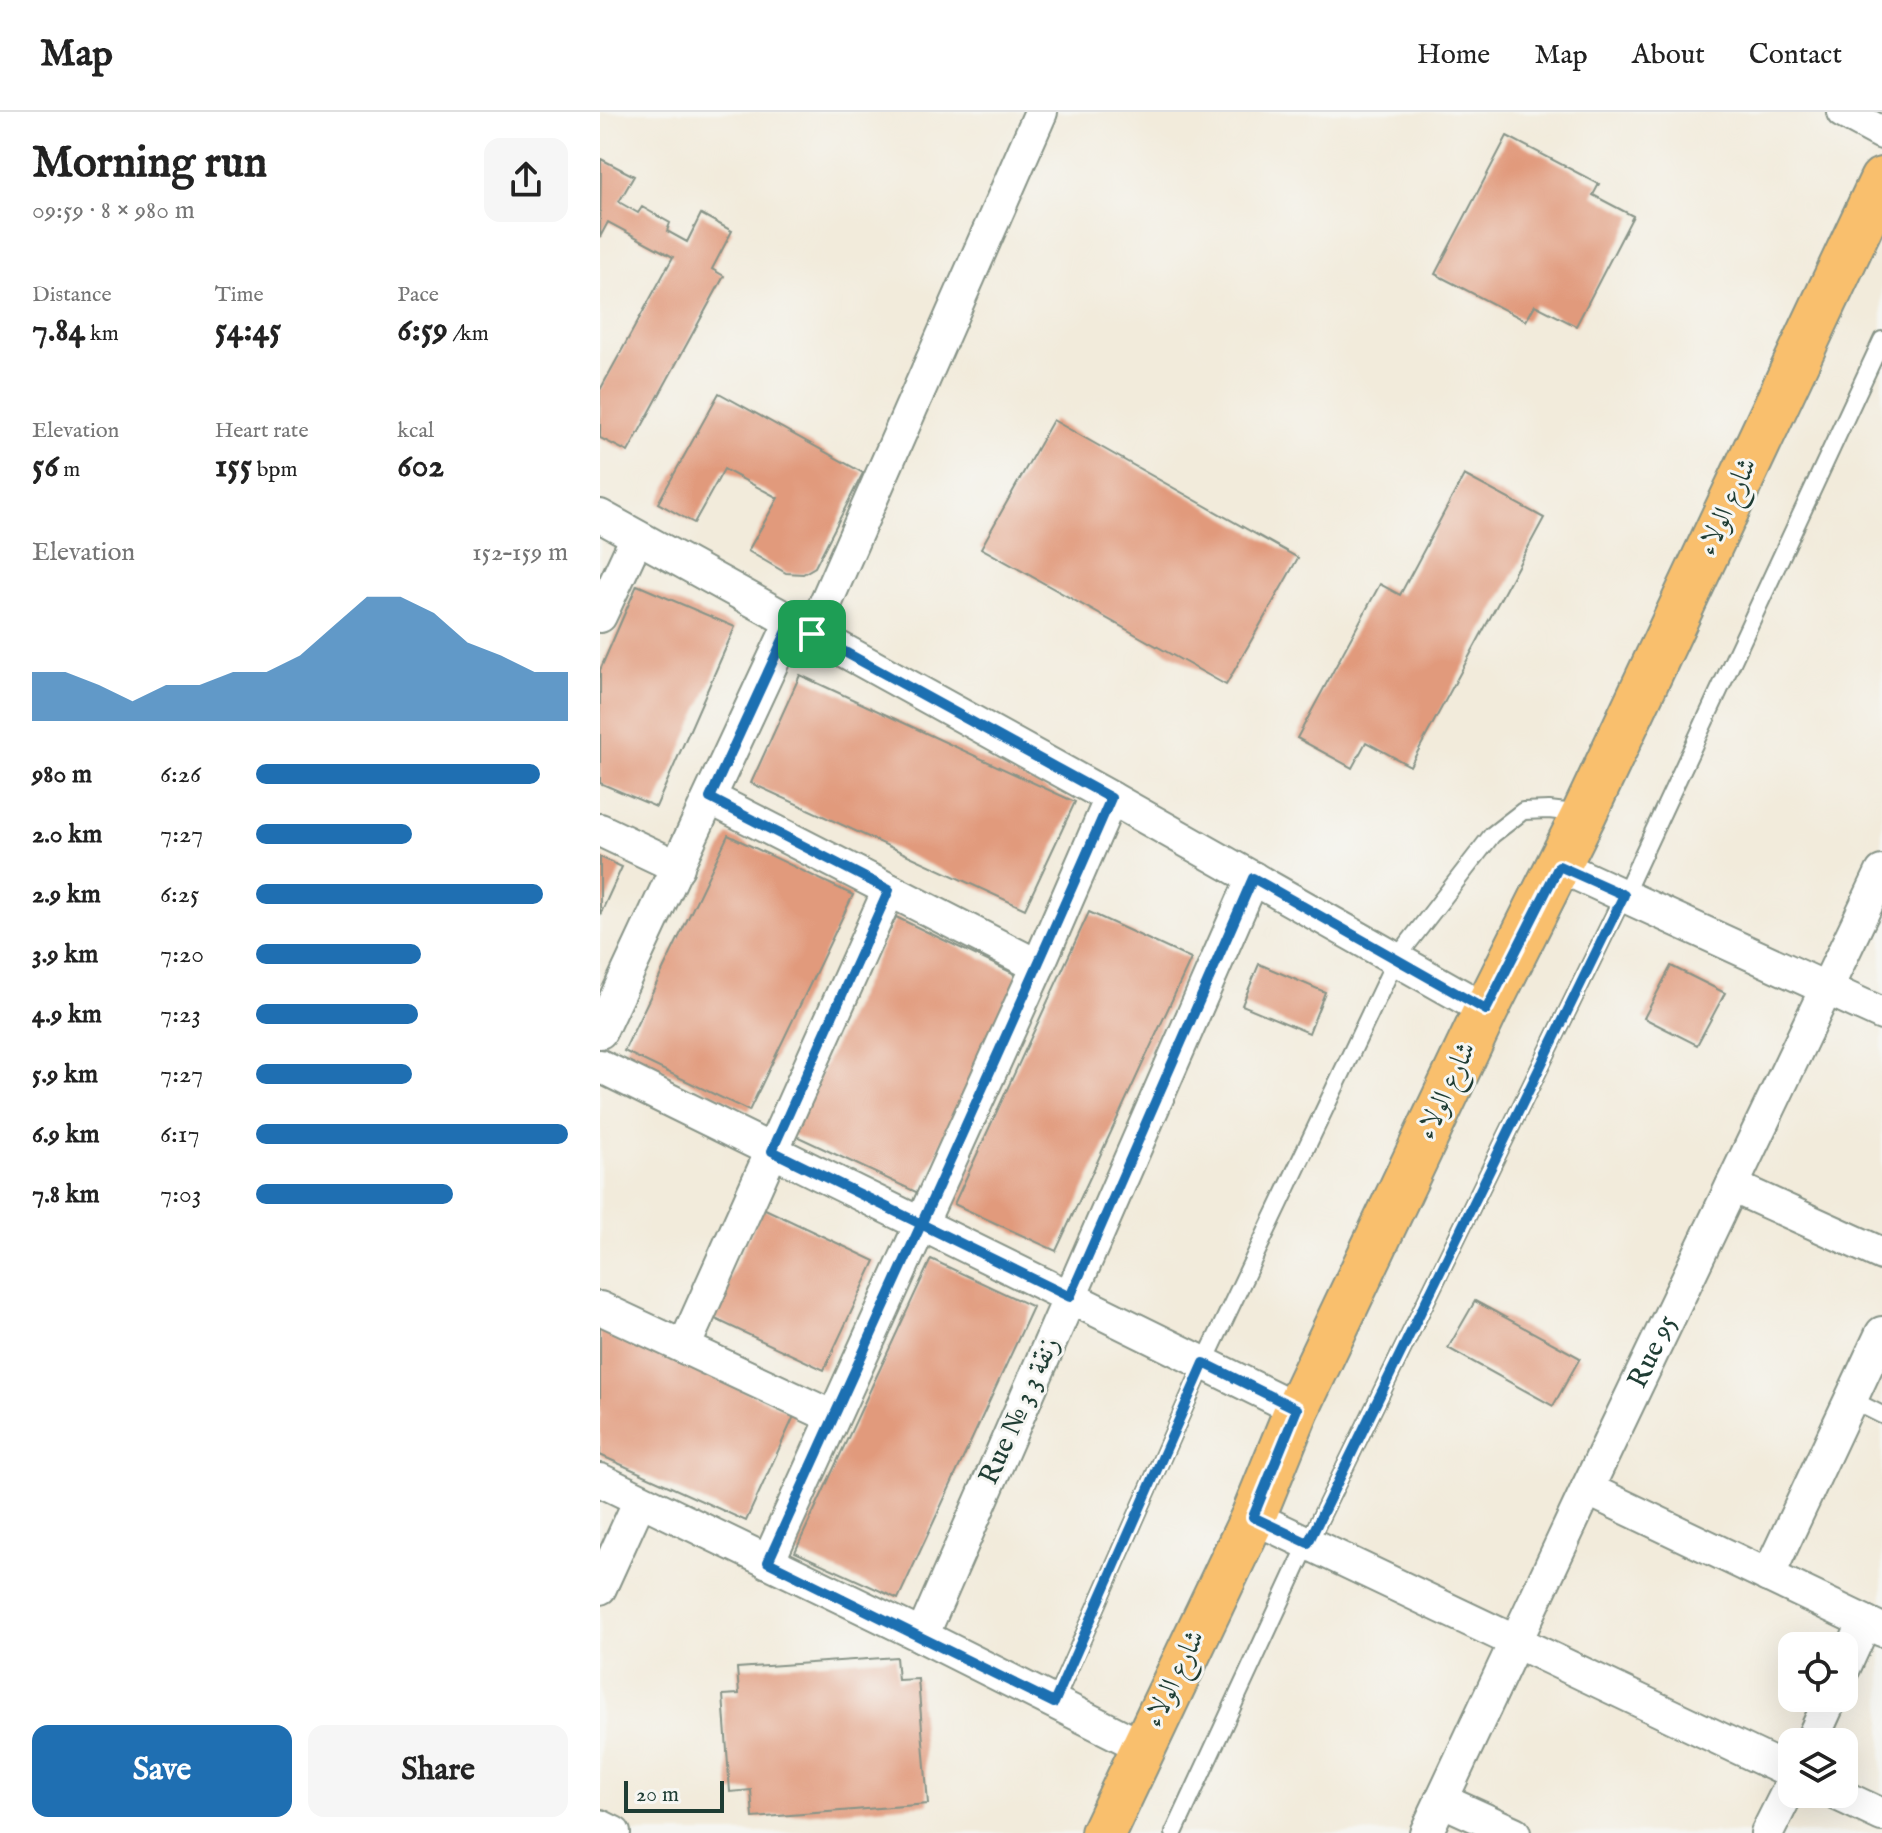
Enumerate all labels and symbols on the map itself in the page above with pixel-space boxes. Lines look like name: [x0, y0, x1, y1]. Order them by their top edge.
street label: شارع الولاء: [1690, 452, 1769, 563]
pin: [778, 600, 846, 668]
street label: شارع الولاء: [1409, 1036, 1488, 1147]
street label: Rue 95: [1620, 1309, 1685, 1394]
street label: Rue № 3 زنقة 3: [972, 1332, 1068, 1490]
street label: شارع الولاء: [1136, 1625, 1217, 1735]
scale bar: [624, 1777, 724, 1813]

